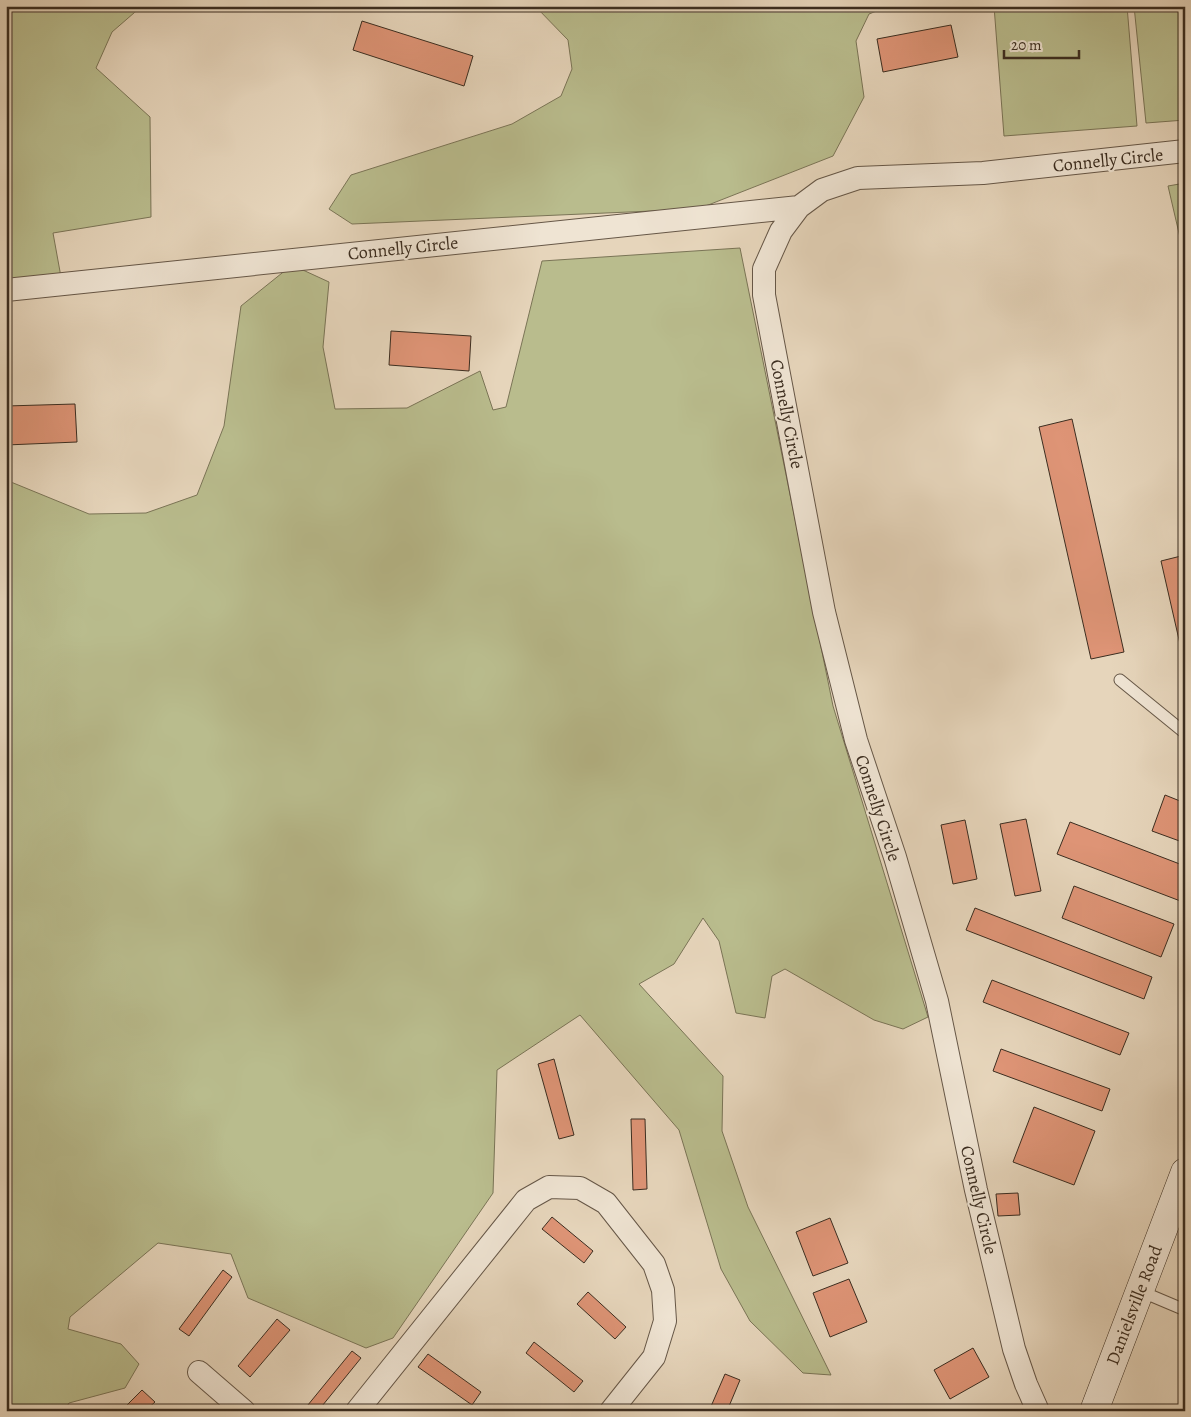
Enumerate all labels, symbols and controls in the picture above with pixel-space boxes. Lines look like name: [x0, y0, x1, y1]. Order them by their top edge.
scale bar: [1004, 28, 1078, 60]
text: 20 m: [1011, 35, 1042, 55]
street label: Connelly Circle: [1052, 142, 1164, 178]
street label: Connelly Circle: [347, 230, 459, 266]
street label: Connelly Circle: [765, 357, 809, 471]
street label: Connelly Circle: [849, 752, 907, 864]
street label: Connelly Circle: [955, 1143, 1003, 1257]
street label: Danielsville Road: [1100, 1241, 1168, 1368]

